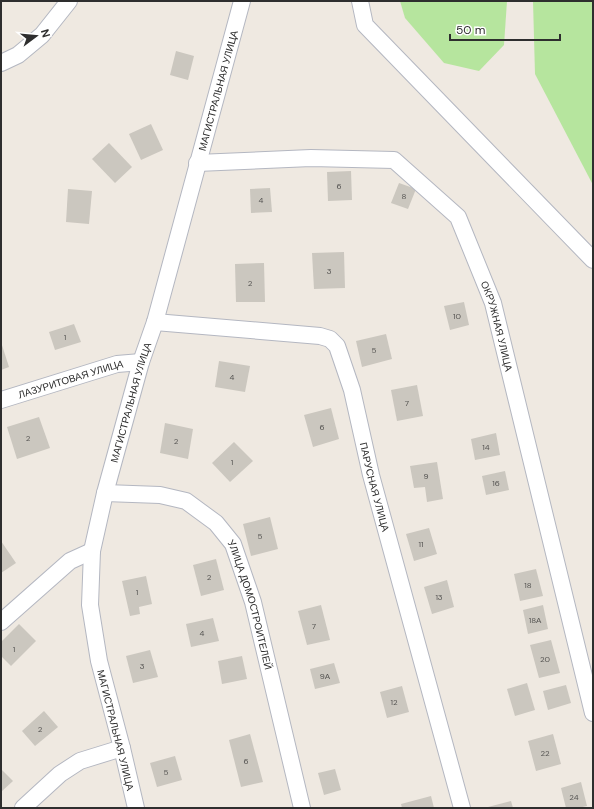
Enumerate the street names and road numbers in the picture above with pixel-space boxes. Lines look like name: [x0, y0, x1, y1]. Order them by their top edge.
street label: МАГИСТРАЛЬНАЯ УЛИЦА: [196, 29, 241, 152]
street label: ОКРУЖНАЯ УЛИЦА: [478, 279, 515, 373]
street label: МАГИСТРАЛЬНАЯ УЛИЦА: [108, 340, 154, 464]
street label: ЛАЗУРИТОВАЯ УЛИЦА: [17, 357, 124, 401]
street label: ПАРУСНАЯ УЛИЦА: [357, 441, 392, 533]
street label: УЛИЦА ДОМОСТРОИТЕЛЕЙ: [225, 537, 275, 671]
street label: МАГИСТРАЛЬНАЯ УЛИЦА: [94, 668, 137, 792]

